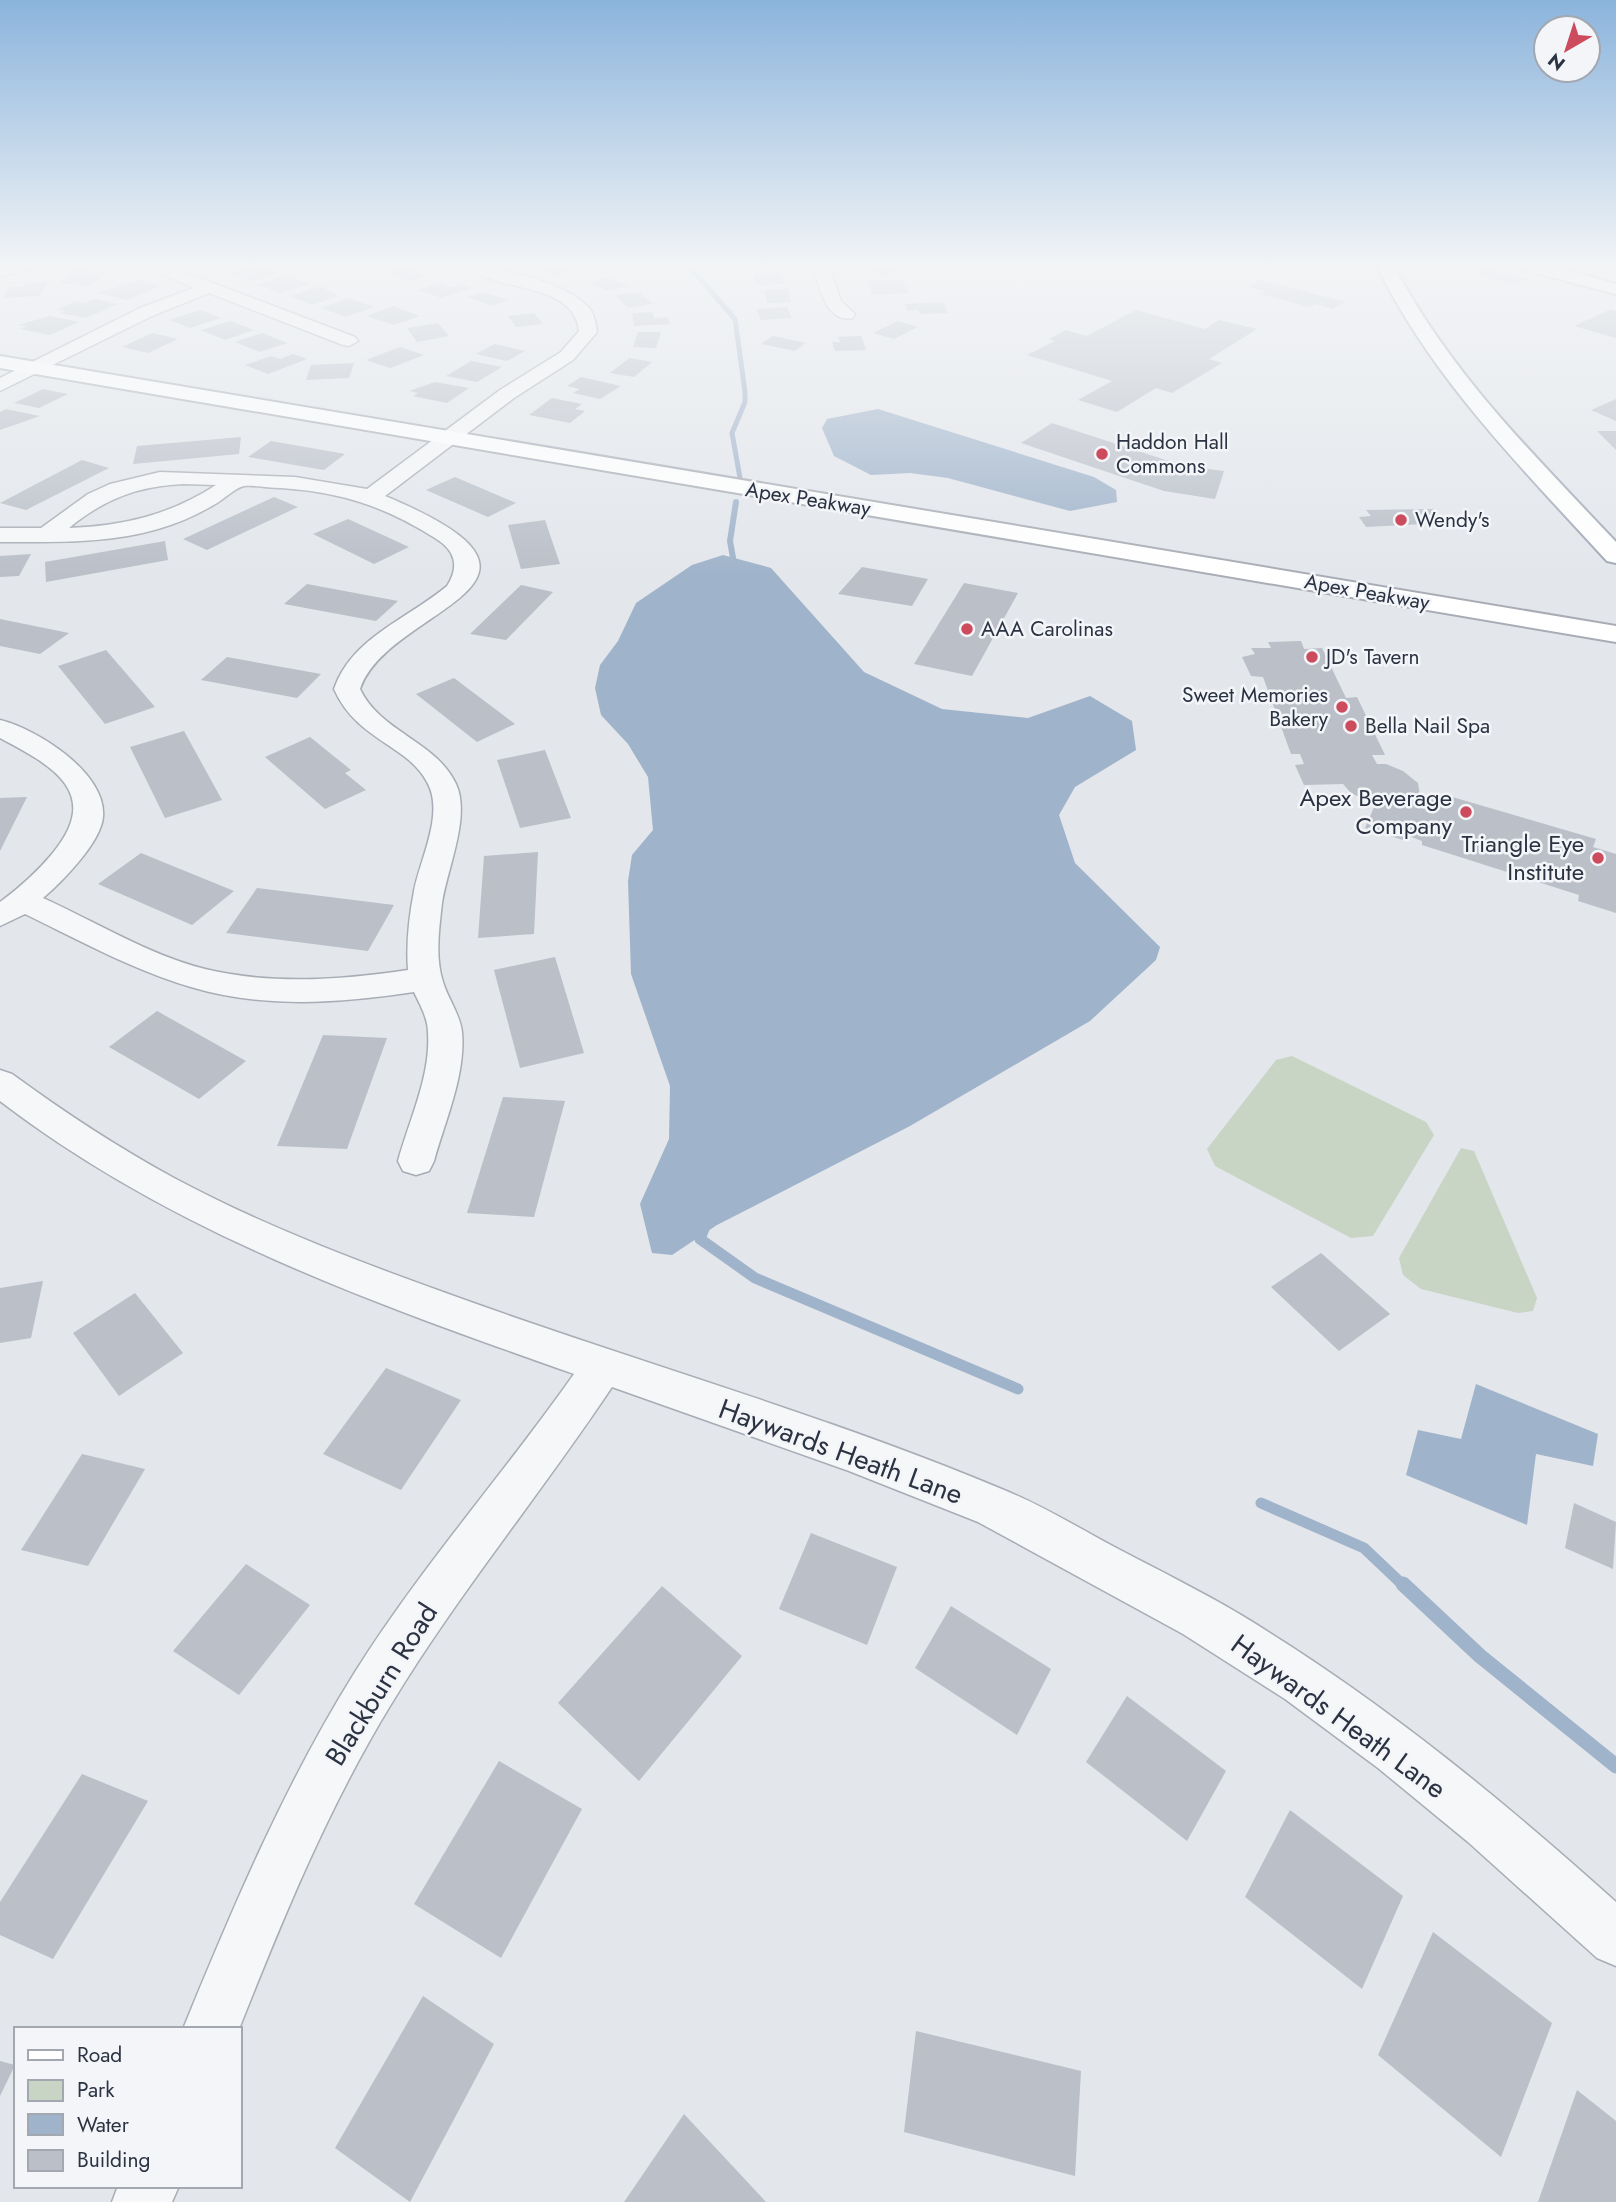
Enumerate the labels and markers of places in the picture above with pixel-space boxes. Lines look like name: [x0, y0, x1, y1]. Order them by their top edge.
place label: Haddon Hall Commons: [1116, 427, 1229, 481]
marker: Haddon Hall Commons: [1094, 446, 1110, 462]
place label: Wendy's: [1415, 505, 1490, 535]
marker: Wendy's: [1393, 512, 1409, 528]
place label: AAA Carolinas: [981, 614, 1113, 644]
marker: AAA Carolinas: [959, 621, 975, 637]
place label: JD's Tavern: [1323, 642, 1420, 672]
marker: JD's Tavern: [1304, 649, 1320, 665]
place label: Sweet Memories Bakery: [1182, 680, 1329, 734]
marker: Sweet Memories Bakery: [1334, 699, 1350, 715]
place label: Bella Nail Spa: [1365, 711, 1490, 741]
marker: Bella Nail Spa: [1343, 718, 1359, 734]
place label: Apex Beverage Company: [1299, 780, 1452, 843]
marker: Apex Beverage Company: [1458, 804, 1474, 820]
place label: Triangle Eye Institute: [1462, 826, 1584, 889]
marker: Triangle Eye Institute: [1590, 850, 1606, 866]

